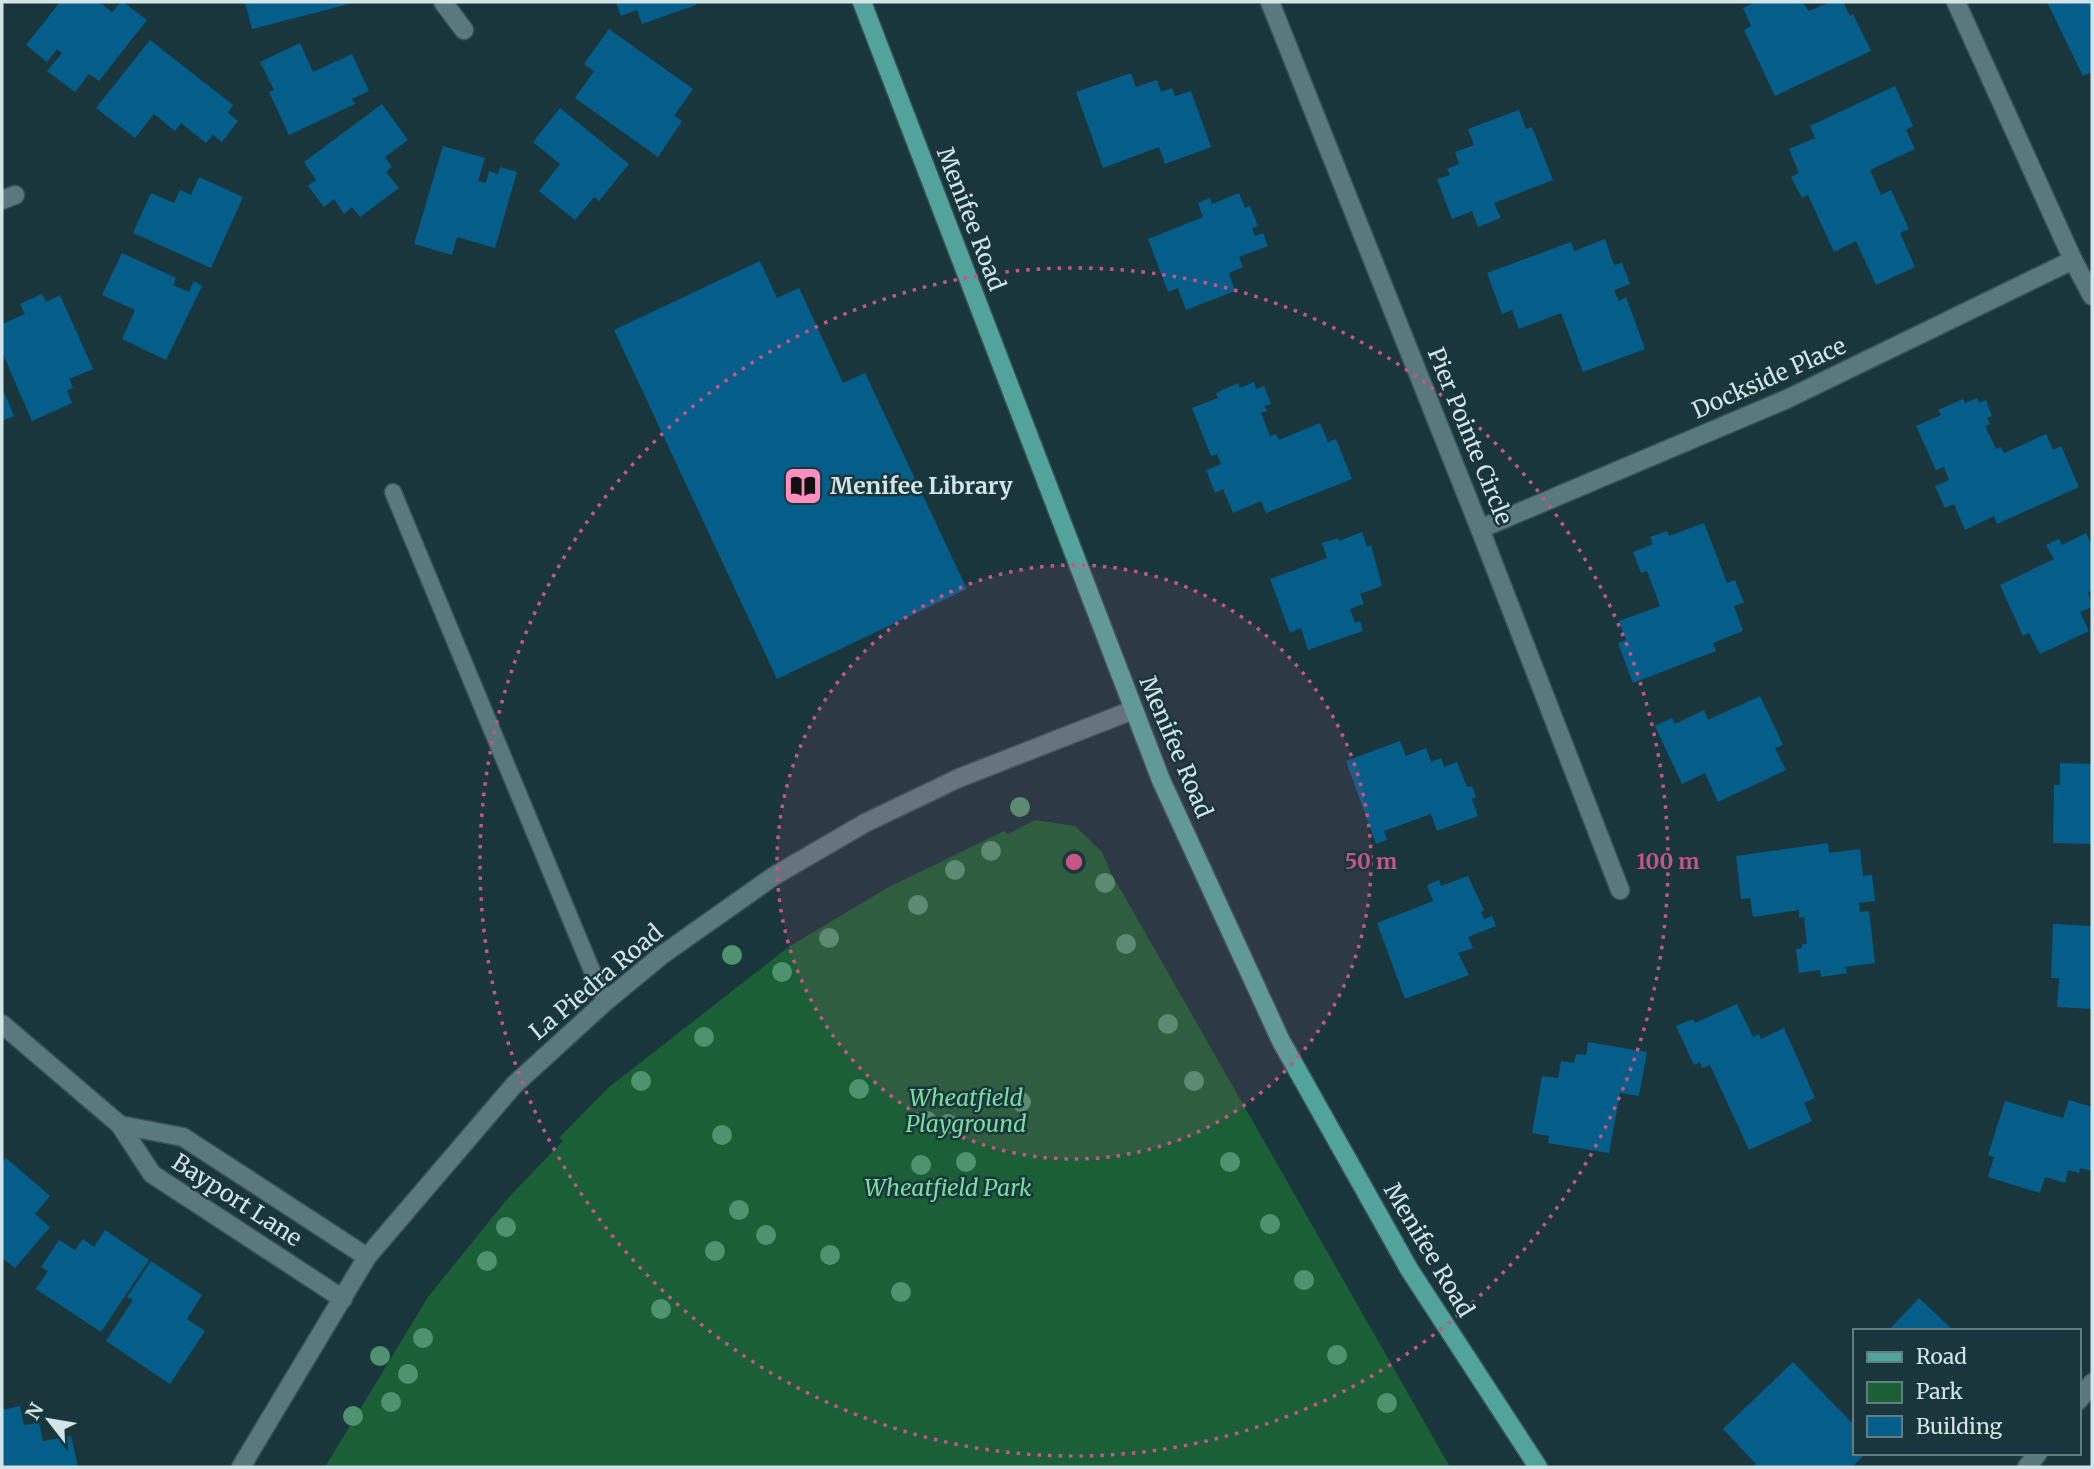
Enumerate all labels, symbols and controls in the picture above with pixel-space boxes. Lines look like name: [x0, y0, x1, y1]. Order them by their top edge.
street label: Menifee Road: [931, 143, 1012, 295]
street label: Dockside Place: [1687, 331, 1850, 424]
street label: Pier Pointe Circle: [1422, 343, 1519, 529]
library icon: Menifee Library: [782, 465, 824, 507]
place label: Menifee Library: [830, 471, 1013, 500]
street label: Menifee Road: [1134, 671, 1219, 822]
text: 50 m: [1345, 848, 1397, 875]
text: 100 m: [1637, 848, 1699, 875]
centre of rings: [1062, 850, 1086, 874]
street label: La Piedra Road: [523, 917, 668, 1046]
park label: Wheatfield Playground: [906, 1083, 1027, 1138]
street label: Bayport Lane: [167, 1147, 308, 1252]
park label: Wheatfield Park: [864, 1173, 1032, 1202]
street label: Menifee Road: [1378, 1177, 1481, 1322]
legend: [1853, 1329, 2080, 1455]
text: Road: [1916, 1343, 1967, 1370]
text: Park: [1916, 1378, 1963, 1405]
north arrow: [14, 1385, 84, 1455]
text: N: [20, 1399, 49, 1424]
text: Building: [1916, 1413, 2003, 1440]

